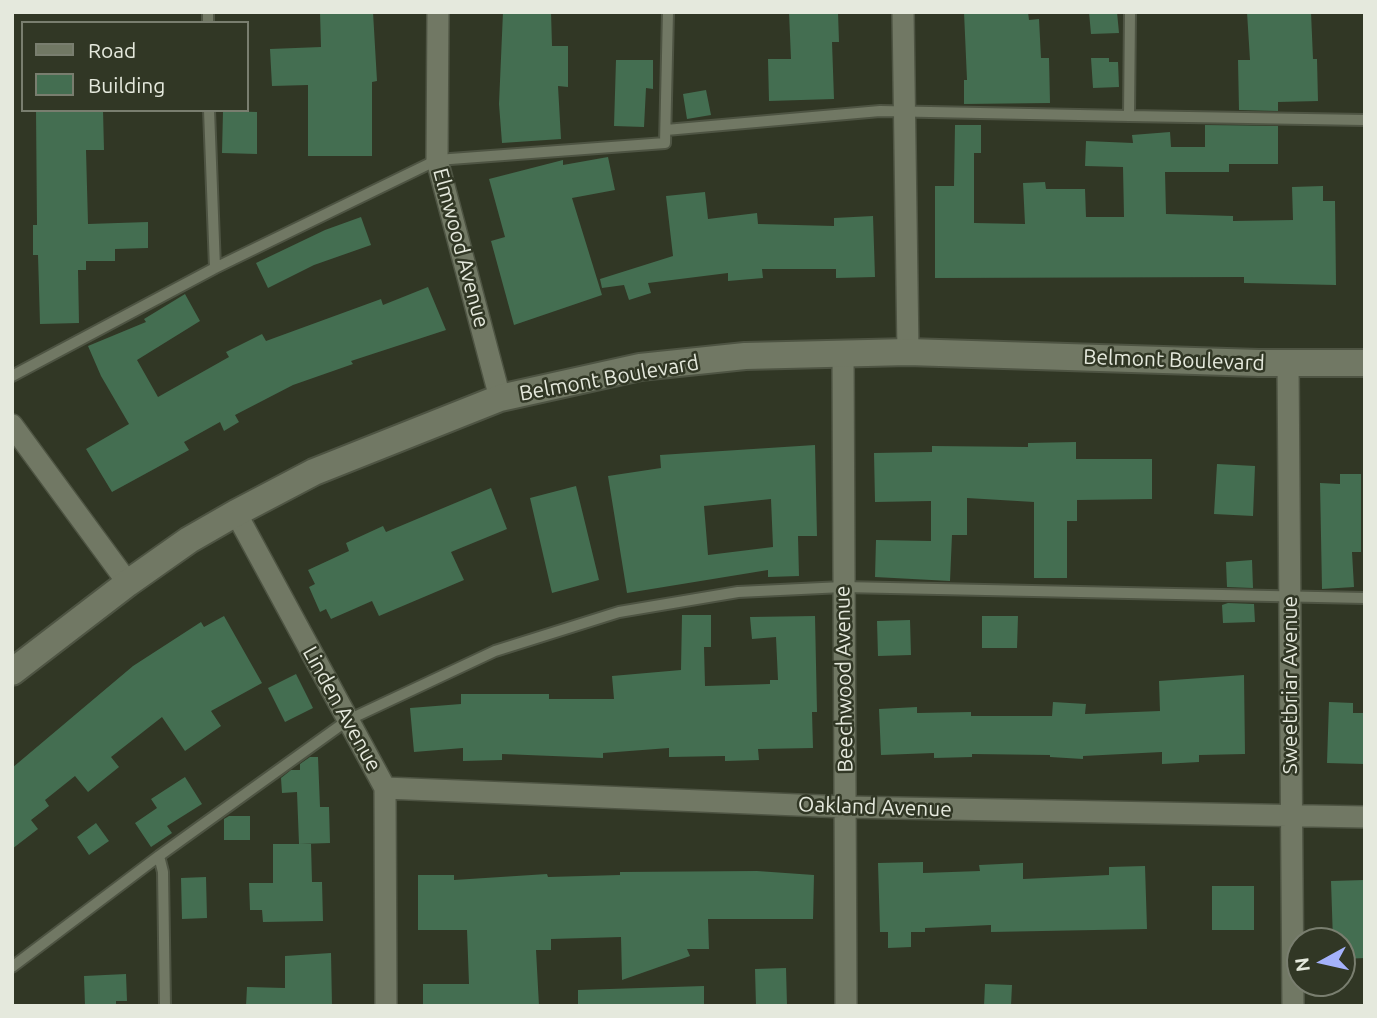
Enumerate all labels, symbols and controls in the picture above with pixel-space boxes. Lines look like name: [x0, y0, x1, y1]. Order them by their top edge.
legend: [21, 21, 248, 112]
text: Road: [88, 38, 136, 62]
text: Building: [88, 73, 165, 97]
street label: Elmwood Avenue: [428, 165, 494, 331]
street label: Belmont Boulevard: [1083, 344, 1265, 376]
street label: Belmont Boulevard: [517, 350, 701, 406]
street label: Beechwood Avenue: [830, 585, 858, 773]
street label: Sweetbriar Avenue: [1277, 596, 1303, 774]
street label: Linden Avenue: [297, 642, 387, 776]
street label: Oakland Avenue: [798, 792, 952, 822]
north arrow: [1286, 927, 1356, 997]
text: N: [1290, 956, 1314, 973]

